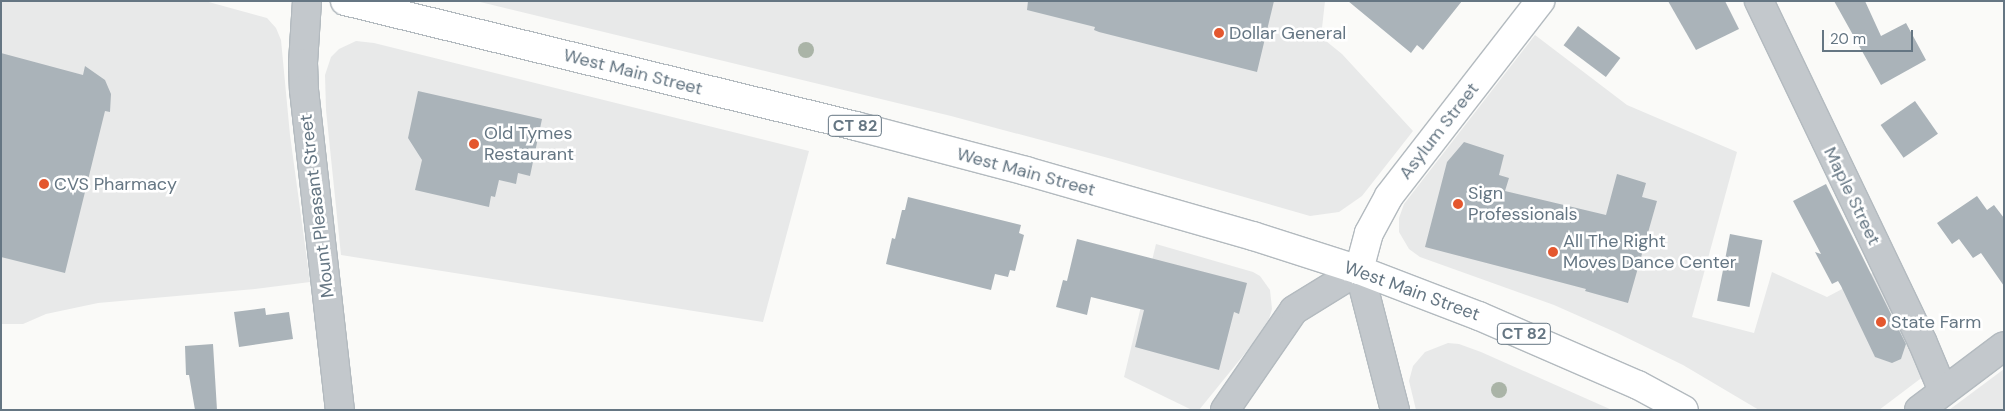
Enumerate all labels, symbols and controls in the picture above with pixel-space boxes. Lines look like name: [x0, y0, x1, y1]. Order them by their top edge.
scale bar: [1825, 20, 1916, 52]
place label: Dollar General: [1229, 22, 1346, 44]
marker: Dollar General: [1213, 27, 1225, 39]
text: 20 m: [1830, 29, 1866, 49]
street label: West Main Street: [561, 44, 705, 100]
street label: Asylum Street: [1395, 78, 1483, 184]
road number: CT 82: [828, 112, 882, 140]
street label: Mount Pleasant Street: [295, 113, 339, 299]
place label: Old Tymes Restaurant: [484, 123, 574, 166]
marker: Old Tymes Restaurant: [468, 138, 480, 150]
street label: West Main Street: [954, 143, 1098, 201]
street label: Maple Street: [1819, 144, 1885, 248]
place label: CVS Pharmacy: [54, 173, 177, 195]
marker: CVS Pharmacy: [38, 178, 50, 190]
place label: Sign Professionals: [1468, 183, 1578, 225]
marker: Sign Professionals: [1452, 198, 1464, 210]
place label: All The Right Moves Dance Center: [1563, 231, 1736, 274]
marker: All The Right Moves Dance Center: [1547, 246, 1559, 258]
street label: West Main Street: [1341, 256, 1483, 326]
place label: State Farm: [1891, 311, 1981, 333]
marker: State Farm: [1875, 316, 1887, 328]
road number: CT 82: [1496, 320, 1552, 348]

